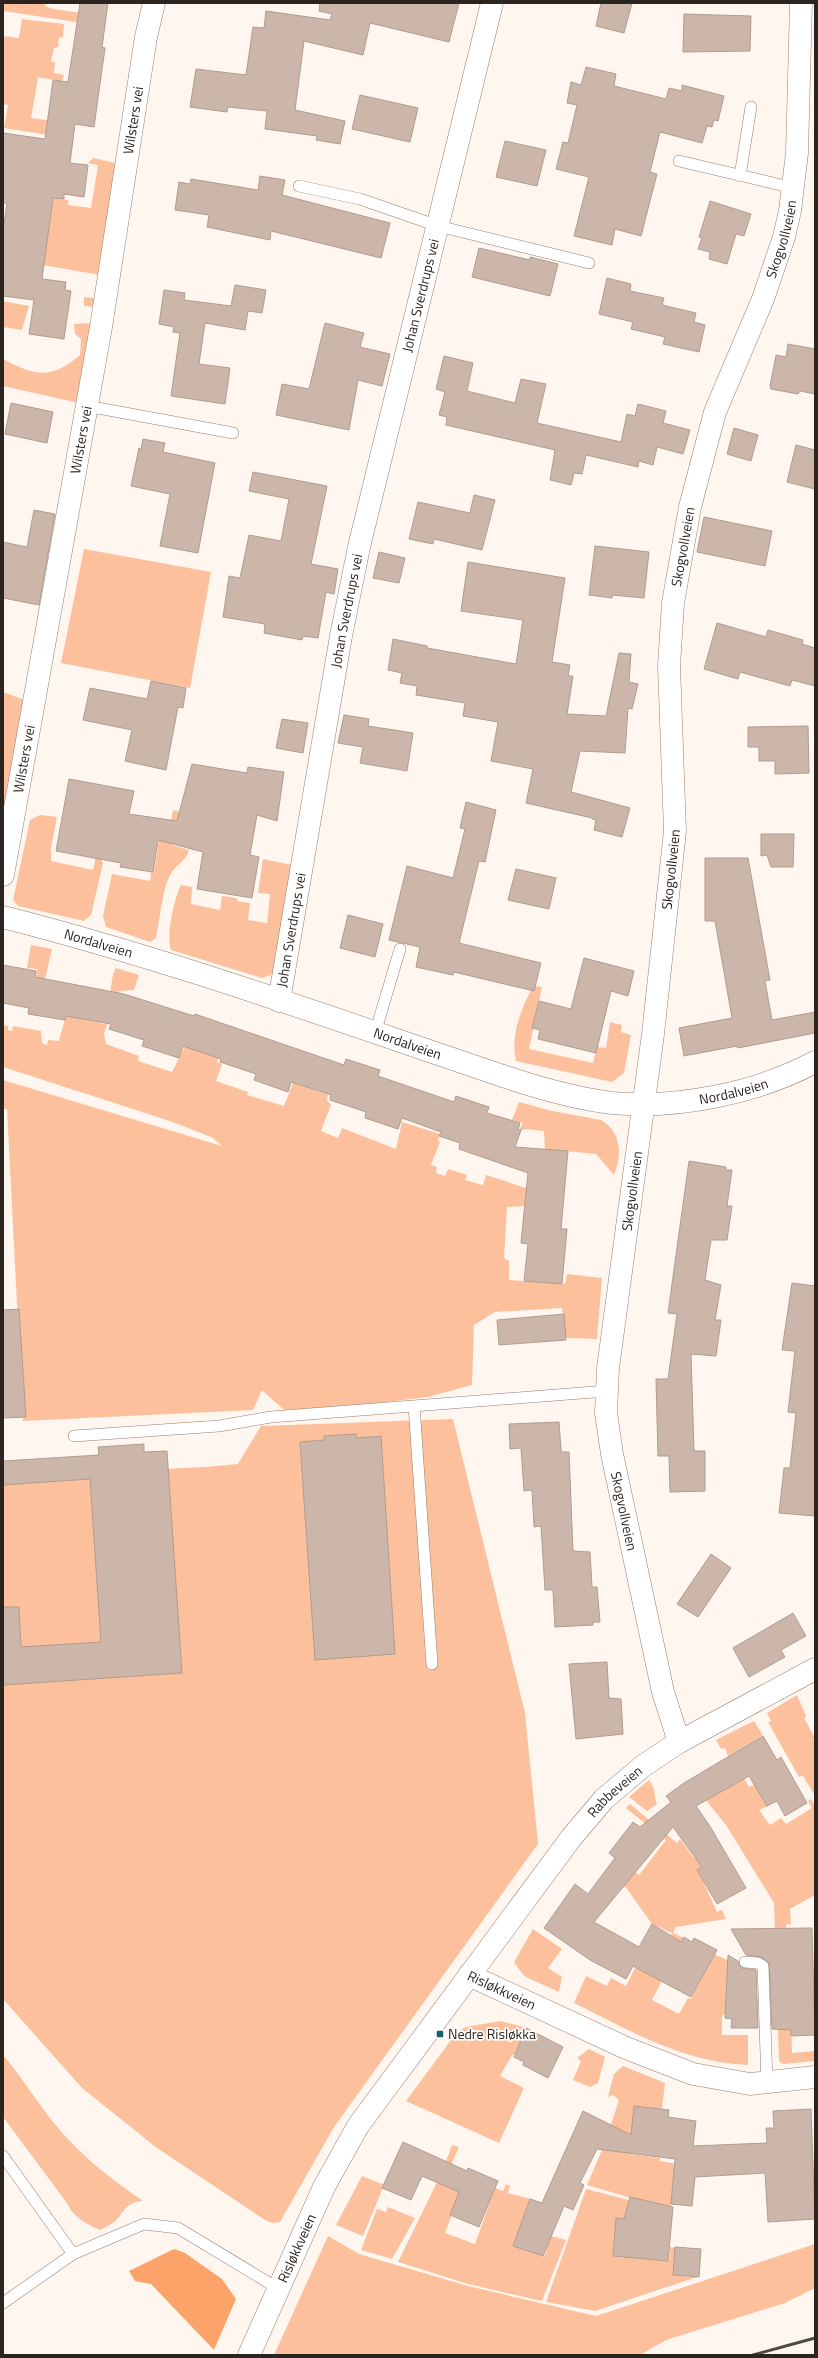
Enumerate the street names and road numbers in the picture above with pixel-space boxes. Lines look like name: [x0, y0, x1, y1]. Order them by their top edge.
street label: Wilsters vei: [117, 85, 148, 156]
street label: Skogvollveien: [760, 199, 801, 281]
street label: Johan Sverdrups vei: [396, 237, 444, 354]
street label: Wilsters vei: [64, 404, 97, 475]
street label: Skogvollveien: [665, 505, 700, 588]
street label: Johan Sverdrups vei: [325, 552, 367, 669]
street label: Wilsters vei: [7, 723, 40, 794]
street label: Skogvollveien: [656, 828, 685, 911]
street label: Johan Sverdrups vei: [271, 871, 311, 989]
street label: Nordalveien: [62, 923, 135, 963]
street label: Nordalveien: [371, 1022, 444, 1064]
street label: Nordalveien: [697, 1072, 771, 1109]
street label: Skogvollveien: [616, 1150, 647, 1232]
street label: Skogvollveien: [606, 1469, 643, 1552]
street label: Rabbeveien: [582, 1760, 647, 1822]
street label: Risløkkveien: [464, 1965, 540, 2015]
street label: Risløkkveien: [272, 2210, 321, 2286]

